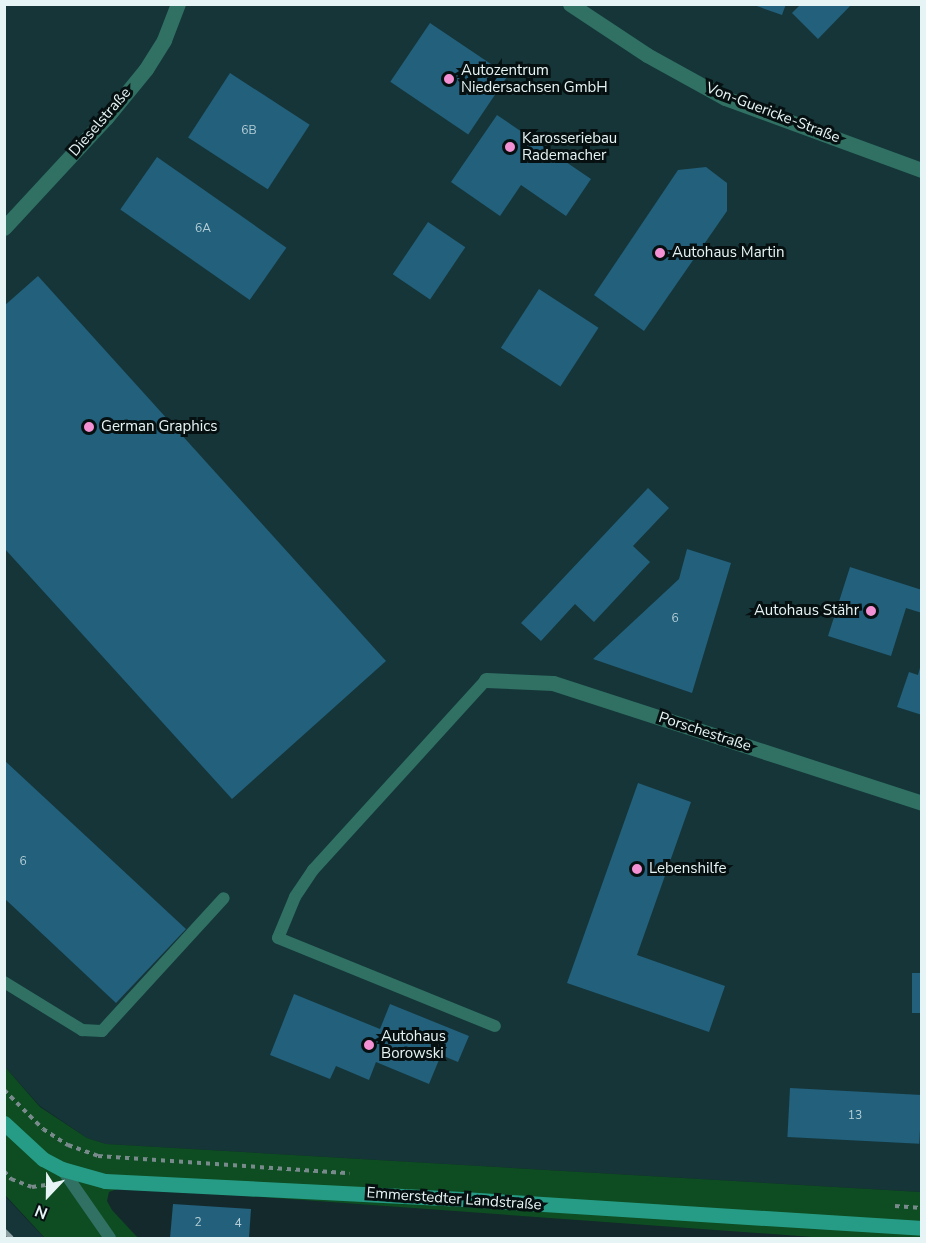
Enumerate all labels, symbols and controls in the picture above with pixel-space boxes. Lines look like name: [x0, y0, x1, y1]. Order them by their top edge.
place label: Autozentrum Niedersachsen GmbH: [461, 61, 608, 96]
marker: Autozentrum Niedersachsen GmbH: [442, 72, 456, 86]
street label: Von-Guericke-Straße: [703, 79, 843, 147]
street label: Dieselstraße: [65, 84, 135, 160]
house number: 6B: [241, 124, 257, 138]
place label: Karosseriebau Rademacher: [522, 129, 617, 164]
marker: Karosseriebau Rademacher: [503, 140, 517, 154]
house number: 6A: [195, 222, 211, 236]
place label: Autohaus Martin: [672, 244, 785, 262]
marker: Autohaus Martin: [653, 246, 667, 260]
place label: German Graphics: [101, 418, 217, 436]
marker: German Graphics: [82, 420, 96, 434]
place label: Autohaus Stähr: [754, 602, 859, 620]
marker: Autohaus Stähr: [864, 604, 878, 618]
house number: 6: [671, 612, 679, 626]
street label: Porschestraße: [656, 709, 754, 755]
house number: 6: [19, 855, 27, 869]
place label: Lebenshilfe: [649, 860, 727, 878]
marker: Lebenshilfe: [630, 862, 644, 876]
place label: Autohaus Borowski: [381, 1027, 446, 1062]
marker: Autohaus Borowski: [362, 1038, 376, 1052]
house number: 13: [848, 1109, 862, 1123]
north arrow: [18, 1165, 78, 1225]
street label: Emmerstedter Landstraße: [366, 1184, 542, 1214]
text: N: [32, 1199, 51, 1224]
house number: 2: [194, 1216, 202, 1230]
house number: 4: [234, 1217, 242, 1231]

